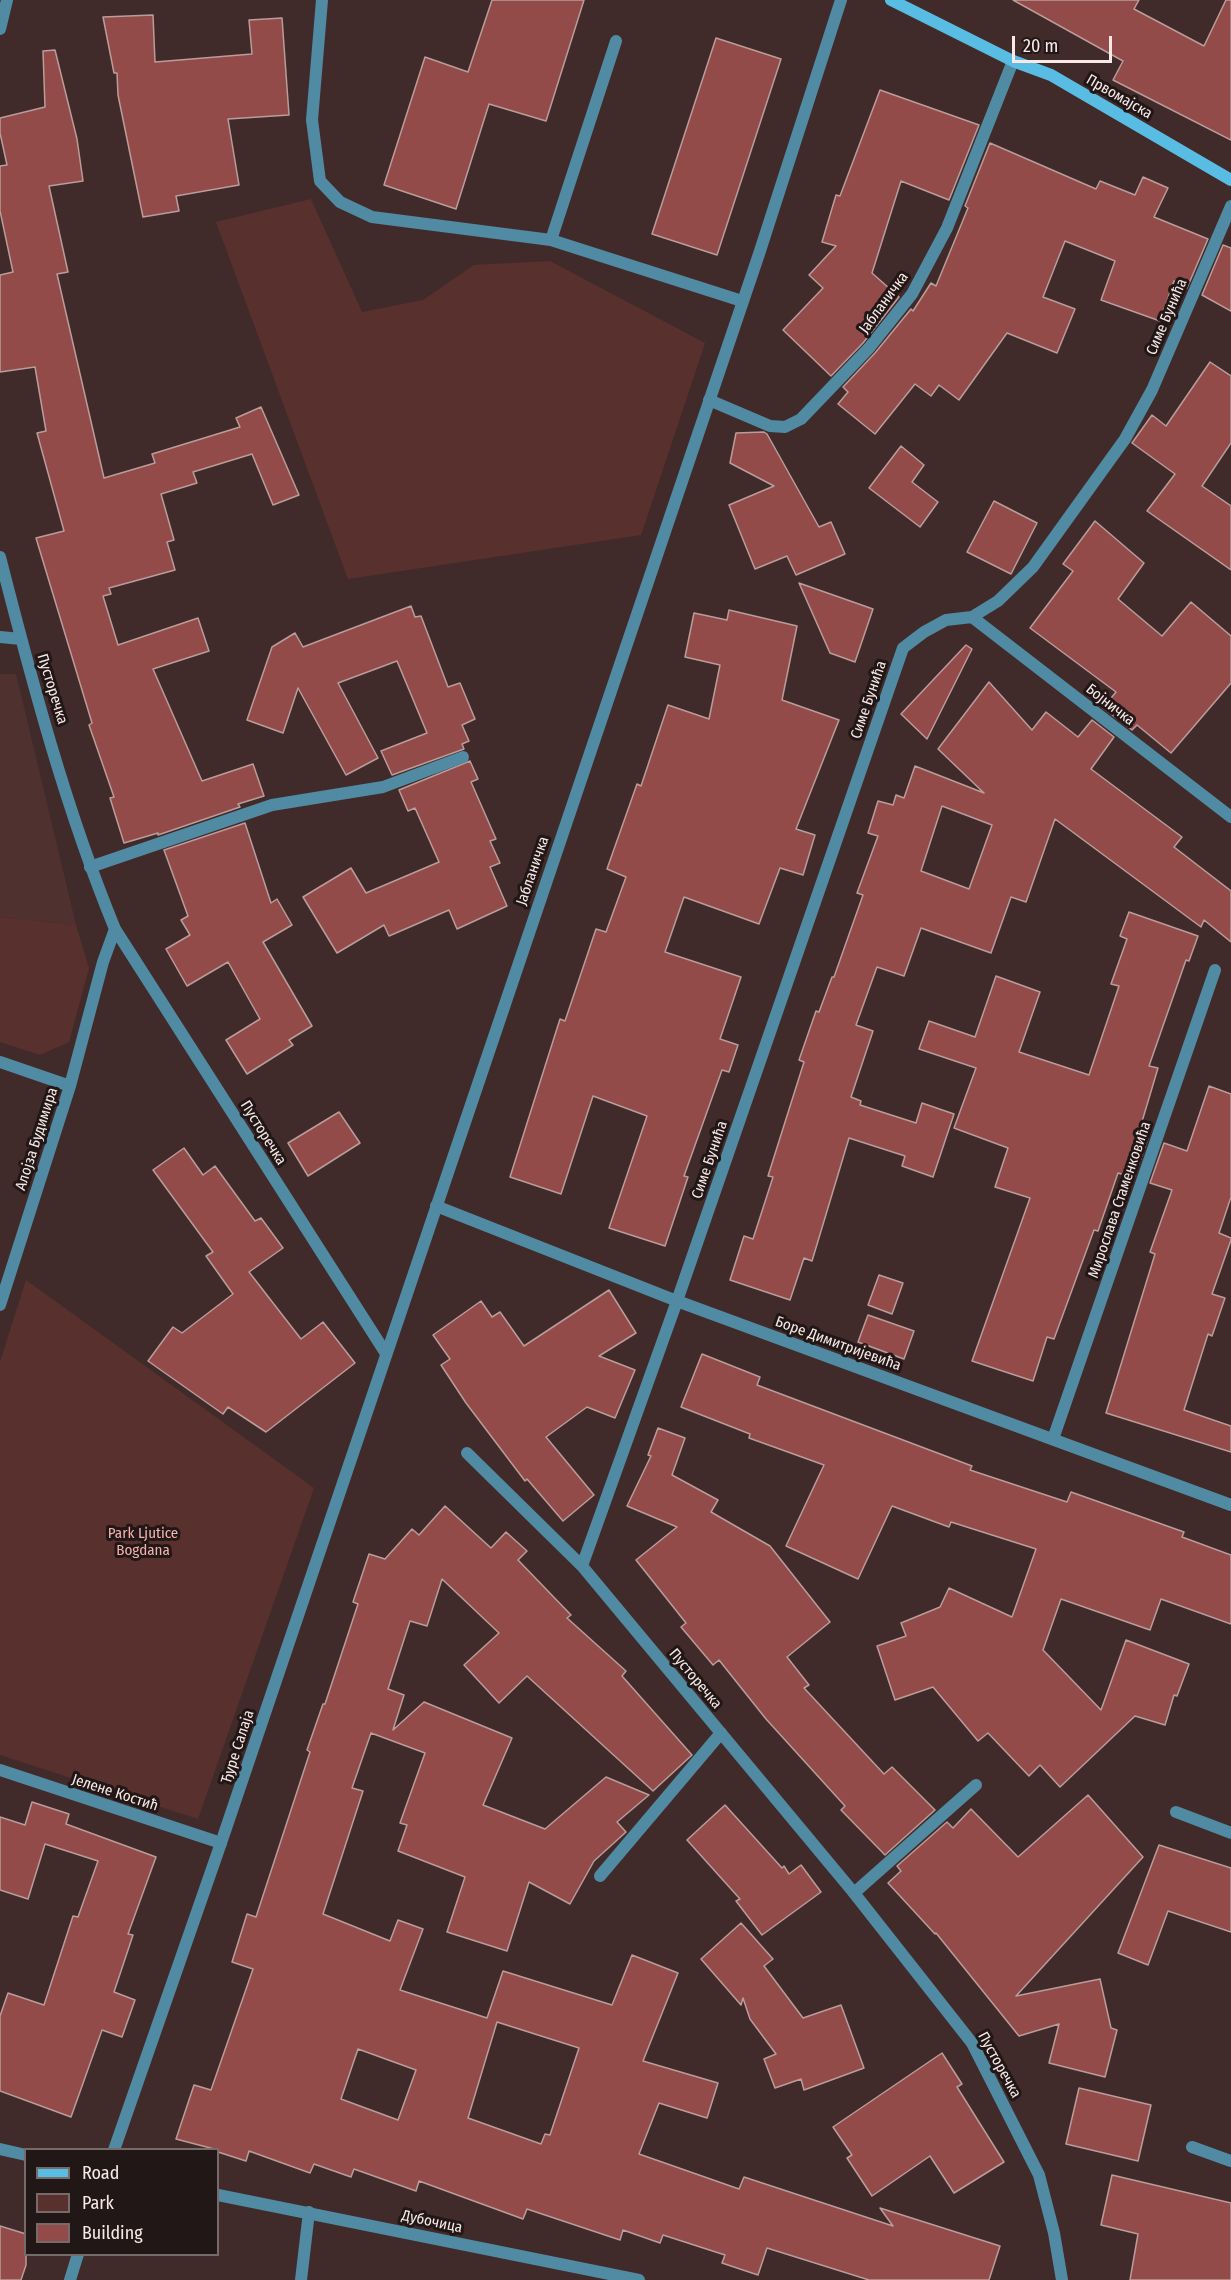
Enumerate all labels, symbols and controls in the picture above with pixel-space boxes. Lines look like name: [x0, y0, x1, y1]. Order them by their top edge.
scale bar: [1015, 24, 1116, 62]
text: 20 m: [1023, 35, 1058, 57]
street label: Првомајска: [1083, 71, 1155, 123]
street label: Јабланичка: [856, 269, 912, 337]
street label: Симе Бунића: [1143, 276, 1191, 358]
street label: Пусторечка: [33, 652, 71, 726]
street label: Симе Бунића: [847, 659, 891, 741]
street label: Бојничка: [1082, 680, 1138, 730]
street label: Јабланичка: [513, 834, 553, 908]
street label: Алојза Будимира: [12, 1085, 62, 1193]
street label: Пусторечка: [236, 1097, 290, 1169]
street label: Симе Бунића: [688, 1119, 732, 1201]
street label: Мирослава Стаменковића: [1085, 1119, 1155, 1281]
street label: Боре Димитријевића: [773, 1313, 903, 1375]
park label: Park Ljutice Bogdana: [108, 1525, 178, 1560]
street label: Пусторечка: [665, 1645, 725, 1713]
street label: Ђуре Салаја: [218, 1708, 258, 1786]
street label: Јелене Костић: [70, 1771, 160, 1815]
street label: Пусторечка: [974, 2029, 1024, 2101]
legend: [24, 2148, 219, 2256]
text: Road: [82, 2162, 119, 2184]
text: Park: [82, 2192, 114, 2214]
street label: Дубочица: [400, 2207, 464, 2237]
text: Building: [82, 2222, 143, 2244]

